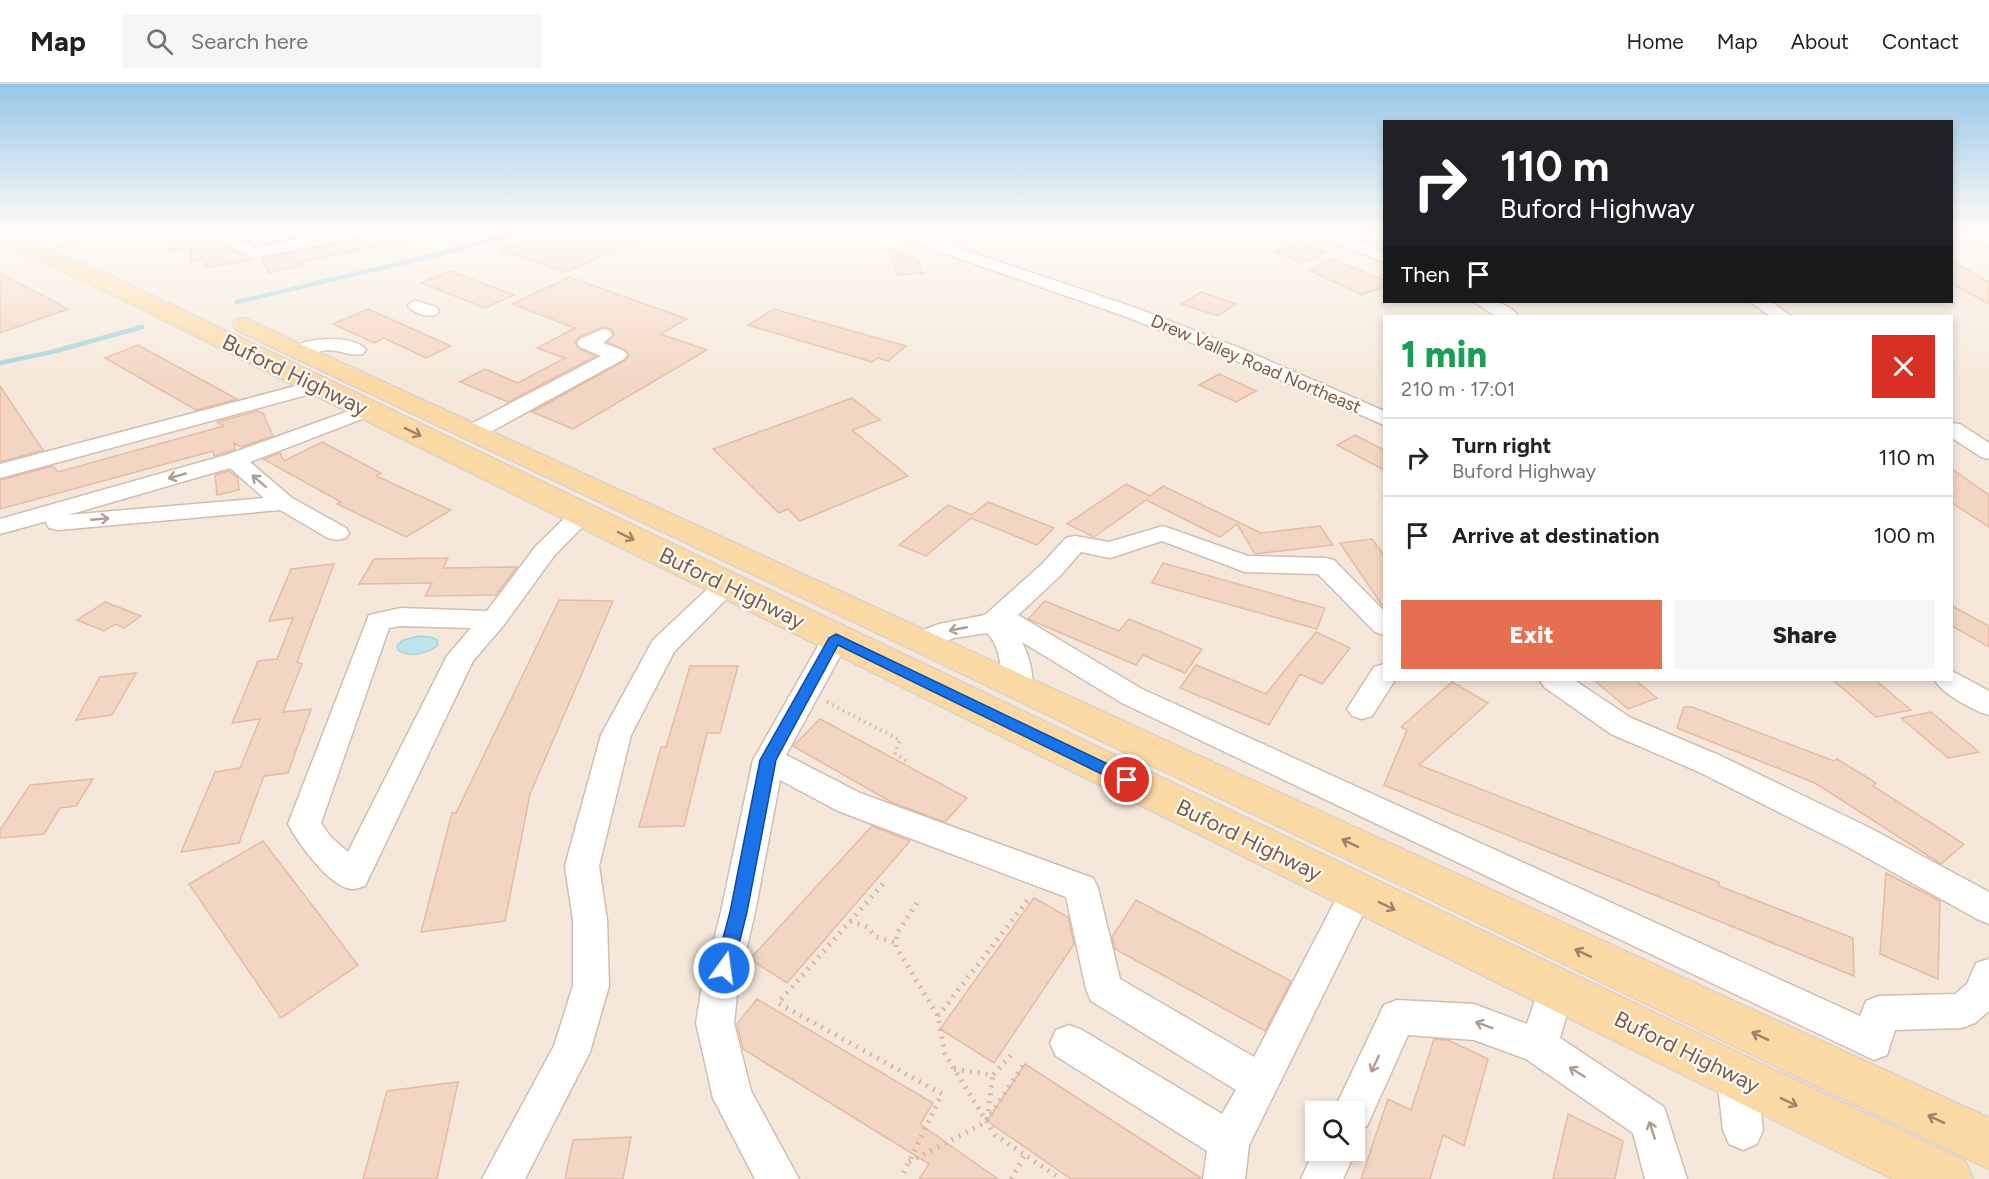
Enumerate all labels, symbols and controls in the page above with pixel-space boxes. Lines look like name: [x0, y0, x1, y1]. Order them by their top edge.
search box: [122, 14, 542, 68]
text: Map: [30, 24, 86, 58]
icon: search: [143, 25, 176, 58]
text: Search here: [191, 28, 308, 55]
text: Home: [1627, 29, 1684, 54]
text: Map: [1717, 29, 1758, 54]
text: About: [1791, 29, 1849, 54]
text: Contact: [1882, 29, 1959, 54]
text: 110 m: [1500, 141, 1609, 192]
icon: right: [1401, 144, 1479, 222]
text: Buford Highway: [1500, 192, 1695, 225]
icon: arrive: [1462, 258, 1495, 291]
text: Then: [1401, 261, 1450, 288]
street label: Drew Valley Road Northeast: [1148, 310, 1365, 418]
street label: Buford Highway: [218, 328, 373, 422]
text: 1 min: [1401, 333, 1487, 376]
button: close: [1872, 335, 1935, 398]
text: 210 m · 17:01: [1401, 377, 1515, 401]
one-way arrow: [404, 427, 422, 439]
text: Turn right: [1452, 432, 1551, 459]
icon: right: [1401, 441, 1434, 474]
text: 110 m: [1879, 444, 1935, 471]
text: Buford Highway: [1452, 459, 1596, 483]
one-way arrow: [168, 471, 187, 482]
one-way arrow: [251, 475, 267, 488]
one-way arrow: [90, 513, 110, 524]
icon: arrive: [1401, 519, 1434, 552]
text: Arrive at destination: [1452, 522, 1660, 549]
text: 100 m: [1874, 522, 1935, 549]
one-way arrow: [617, 531, 635, 543]
street label: Buford Highway: [655, 541, 810, 635]
button: Exit: [1401, 600, 1662, 669]
button: Share: [1674, 600, 1935, 669]
one-way arrow: [948, 624, 968, 635]
pin: [1101, 754, 1152, 805]
icon: arrive: [1110, 763, 1143, 796]
street label: Buford Highway: [1172, 793, 1327, 887]
one-way arrow: [1341, 837, 1359, 849]
one-way arrow: [1377, 901, 1395, 913]
position arrow: [692, 936, 756, 1000]
one-way arrow: [1575, 946, 1593, 958]
street label: Buford Highway: [1610, 1005, 1765, 1099]
one-way arrow: [1476, 1019, 1494, 1030]
one-way arrow: [1751, 1029, 1769, 1041]
one-way arrow: [1369, 1055, 1381, 1073]
one-way arrow: [1569, 1066, 1586, 1078]
one-way arrow: [1780, 1096, 1798, 1108]
map controls: [1305, 1101, 1365, 1161]
button: search: [1305, 1101, 1365, 1161]
one-way arrow: [1928, 1112, 1946, 1124]
one-way arrow: [1646, 1121, 1657, 1140]

